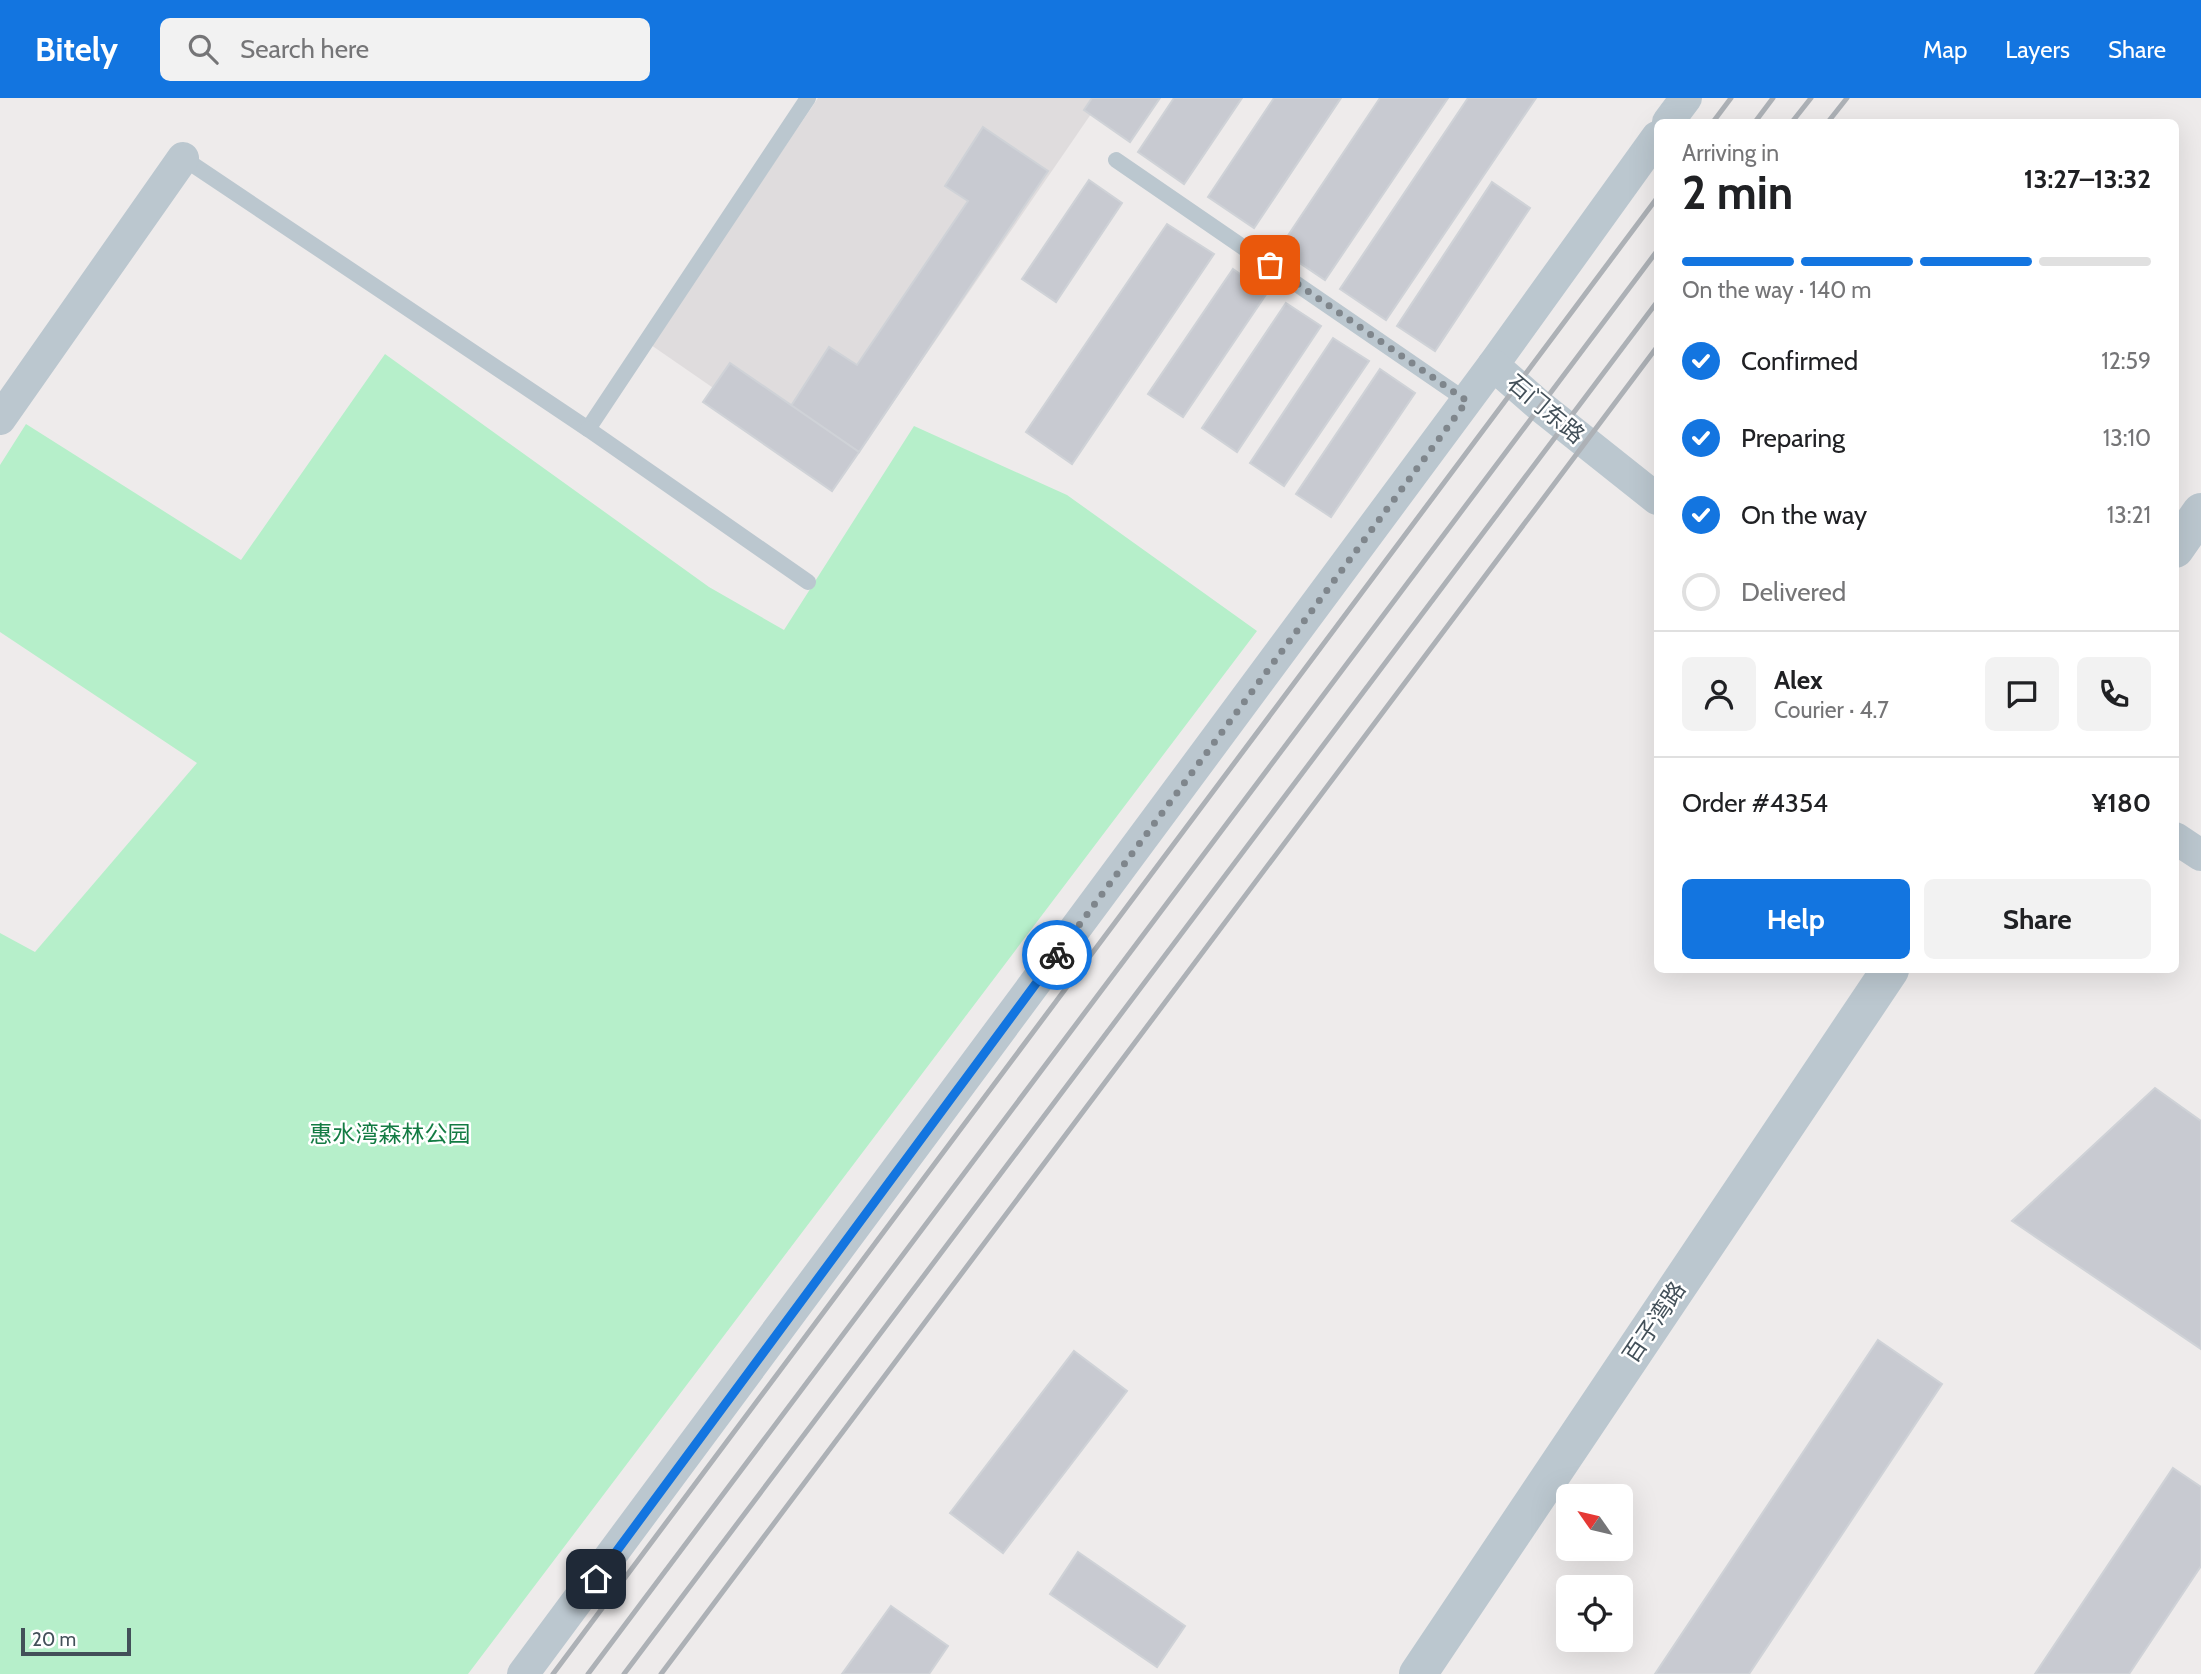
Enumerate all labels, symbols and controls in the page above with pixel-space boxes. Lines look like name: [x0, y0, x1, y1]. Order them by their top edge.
search box: [160, 18, 650, 81]
text: Bitely: [35, 29, 118, 69]
icon: search: [184, 30, 222, 68]
text: Search here: [240, 33, 369, 65]
text: Map: [1923, 35, 1967, 64]
text: Layers: [2005, 35, 2070, 64]
text: Share: [2108, 35, 2166, 64]
text: Arriving in: [1682, 139, 1779, 167]
text: 13:27–13:32: [2024, 163, 2151, 195]
text: 2 min: [1682, 165, 1793, 221]
pin: [1240, 235, 1300, 295]
icon: bag: [1251, 246, 1289, 284]
text: On the way · 140 m: [1682, 276, 1872, 304]
icon: check: [1682, 342, 1720, 380]
text: Confirmed: [1741, 345, 1858, 377]
text: 12:59: [2101, 347, 2151, 375]
street label: 石门东路: [1502, 369, 1590, 449]
icon: check: [1682, 419, 1720, 457]
text: Preparing: [1741, 422, 1845, 454]
text: 13:10: [2103, 424, 2151, 452]
icon: check: [1682, 496, 1720, 534]
text: On the way: [1741, 499, 1867, 531]
text: 13:21: [2107, 501, 2151, 529]
text: Delivered: [1741, 576, 1846, 608]
button: person: [1682, 657, 1756, 731]
button: chat: [1985, 657, 2059, 731]
button: phone: [2077, 657, 2151, 731]
text: Alex: [1774, 664, 1823, 696]
text: Courier · 4.7: [1774, 696, 1889, 724]
text: Order #4354: [1682, 787, 1828, 819]
text: ¥180: [2092, 787, 2151, 819]
button: Help: [1682, 879, 1910, 959]
button: Share: [1924, 879, 2151, 959]
courier: [1022, 920, 1092, 990]
icon: bike: [1038, 936, 1076, 974]
park label: 惠水湾森林公园: [310, 1120, 471, 1148]
street label: 百子湾路: [1617, 1276, 1691, 1368]
north arrow: [1556, 1484, 1633, 1561]
map controls: [1556, 1484, 1633, 1652]
pin: [566, 1549, 626, 1609]
icon: home: [577, 1560, 615, 1598]
button: locate: [1556, 1575, 1633, 1652]
scale bar: [21, 1625, 131, 1657]
text: 20 m: [32, 1628, 76, 1651]

